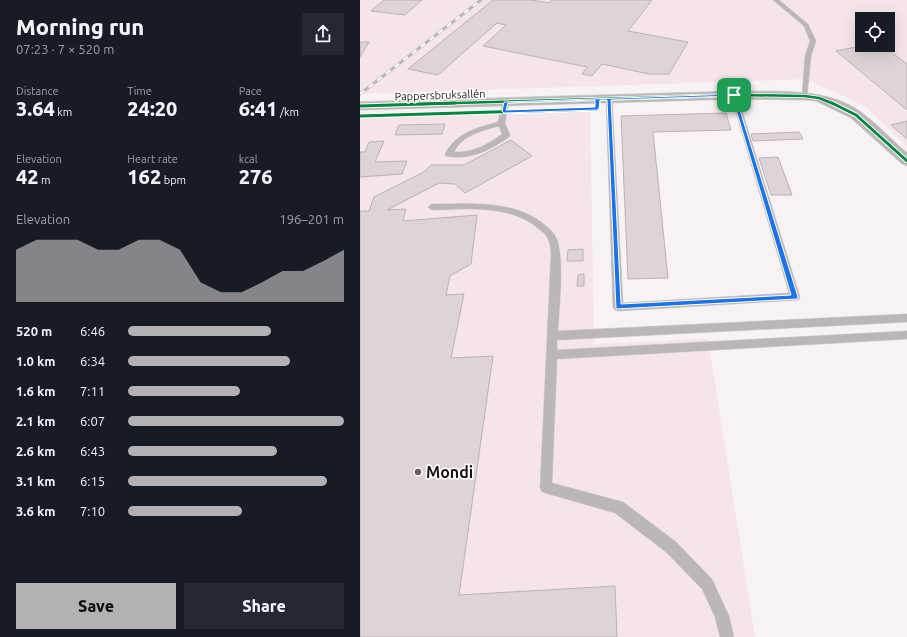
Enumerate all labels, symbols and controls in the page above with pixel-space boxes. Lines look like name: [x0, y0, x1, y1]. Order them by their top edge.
map controls: [855, 12, 895, 52]
button: locate: [855, 12, 895, 52]
button: share: [302, 13, 344, 55]
text: Morning run: [16, 14, 144, 39]
text: 07:23 · 7 × 520 m: [16, 42, 115, 56]
pin: [717, 78, 751, 112]
icon: arrive: [723, 84, 745, 106]
text: Distance: [16, 85, 59, 97]
text: Time: [127, 85, 152, 97]
text: Pace: [239, 85, 262, 97]
street label: Pappersbruksallén: [394, 87, 486, 103]
text: 3.64: [16, 97, 55, 120]
text: 24:20: [127, 97, 177, 120]
text: 6:41: [239, 97, 277, 120]
text: km: [55, 106, 72, 118]
text: /km: [277, 106, 299, 118]
text: Elevation: [16, 153, 62, 165]
text: Heart rate: [127, 153, 178, 165]
text: kcal: [239, 153, 258, 165]
text: 42: [16, 165, 39, 188]
text: 162: [127, 165, 161, 188]
text: 276: [239, 165, 273, 188]
text: m: [39, 174, 51, 186]
text: bpm: [161, 174, 186, 186]
text: Elevation: [16, 212, 70, 226]
text: 196–201 m: [279, 212, 344, 226]
text: 520 m: [16, 324, 52, 338]
text: 6:46: [80, 324, 105, 338]
text: 1.0 km: [16, 354, 55, 368]
text: 6:34: [80, 354, 105, 368]
text: 1.6 km: [16, 384, 55, 398]
text: 7:11: [80, 384, 105, 398]
text: 2.1 km: [16, 414, 55, 428]
text: 6:07: [80, 414, 105, 428]
text: 2.6 km: [16, 444, 55, 458]
text: 6:43: [80, 444, 105, 458]
place label: Mondi: [426, 463, 473, 481]
marker: Mondi: [413, 467, 423, 477]
text: 3.1 km: [16, 474, 55, 488]
text: 6:15: [80, 474, 105, 488]
text: 3.6 km: [16, 504, 55, 518]
text: 7:10: [80, 504, 105, 518]
button: Save: [16, 583, 176, 629]
button: Share: [184, 583, 344, 629]

